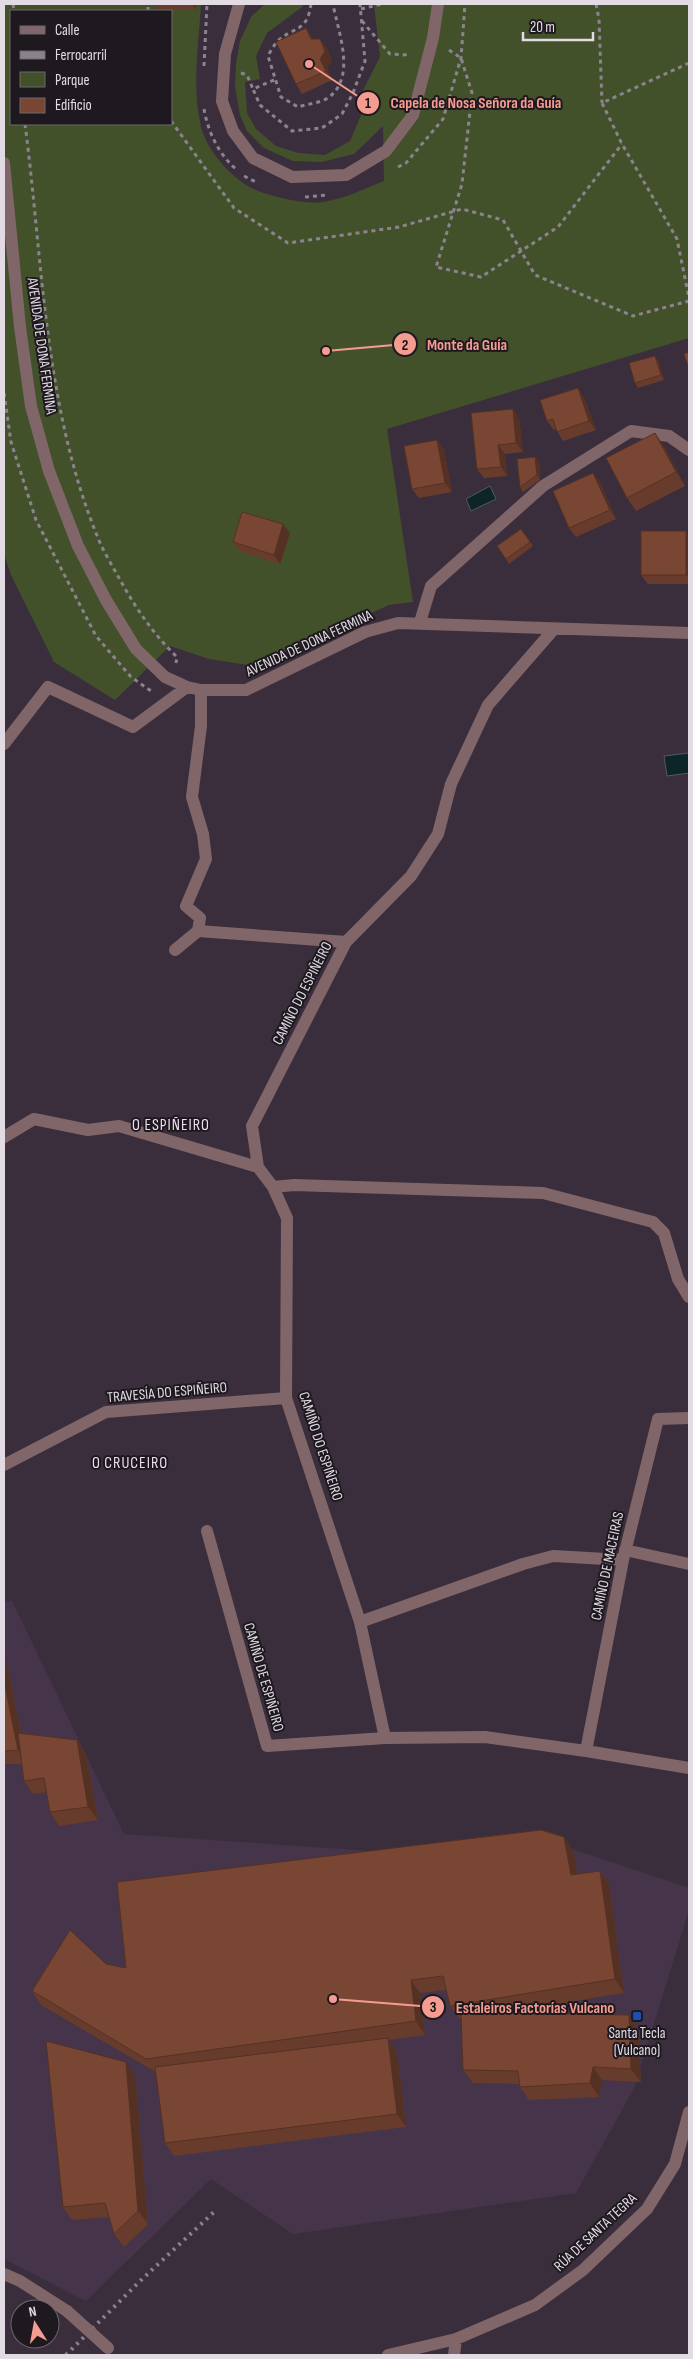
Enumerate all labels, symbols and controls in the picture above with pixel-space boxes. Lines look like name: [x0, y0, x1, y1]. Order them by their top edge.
legend: [10, 10, 172, 125]
scale bar: [523, 10, 593, 42]
text: 20 m: [530, 18, 555, 37]
text: Calle: [55, 21, 79, 40]
text: Ferrocarril: [55, 46, 107, 65]
text: Parque: [55, 71, 90, 90]
callout: Capela de Nosa Señora da Guía: [356, 87, 571, 118]
text: 1: [365, 94, 371, 113]
text: Capela de Nosa Señora da Guía: [391, 94, 561, 113]
text: Edificio: [55, 96, 92, 115]
street label: AVENIDA DE DONA FERMINA: [22, 276, 61, 416]
callout: Monte da Guía: [392, 329, 517, 360]
text: 2: [402, 336, 408, 355]
text: Monte da Guía: [427, 336, 507, 355]
street label: AVENIDA DE DONA FERMINA: [242, 605, 376, 682]
street label: CAMIÑO DO ESPIÑEIRO: [268, 938, 337, 1048]
district label: O ESPIÑEIRO: [132, 1116, 210, 1135]
street label: TRAVESÍA DO ESPIÑEIRO: [106, 1378, 228, 1407]
street label: CAMIÑO DO ESPIÑEIRO: [294, 1389, 347, 1503]
district label: O CRUCEIRO: [92, 1454, 168, 1473]
street label: CAMIÑO DE MACEIRAS: [587, 1510, 628, 1622]
street label: CAMIÑO DE ESPIÑEIRO: [239, 1621, 288, 1734]
callout: Estaleiros Factorías Vulcano: [420, 1991, 624, 2022]
text: 3: [430, 1998, 437, 2017]
text: Estaleiros Factorías Vulcano: [456, 1999, 614, 2018]
marker: Santa Tecla (Vulcano): [631, 2010, 643, 2022]
place label: Santa Tecla (Vulcano): [608, 2024, 666, 2060]
street label: RÚA DE SANTA TEGRA: [550, 2189, 641, 2276]
north arrow: [10, 2299, 60, 2349]
text: N: [27, 2303, 38, 2321]

